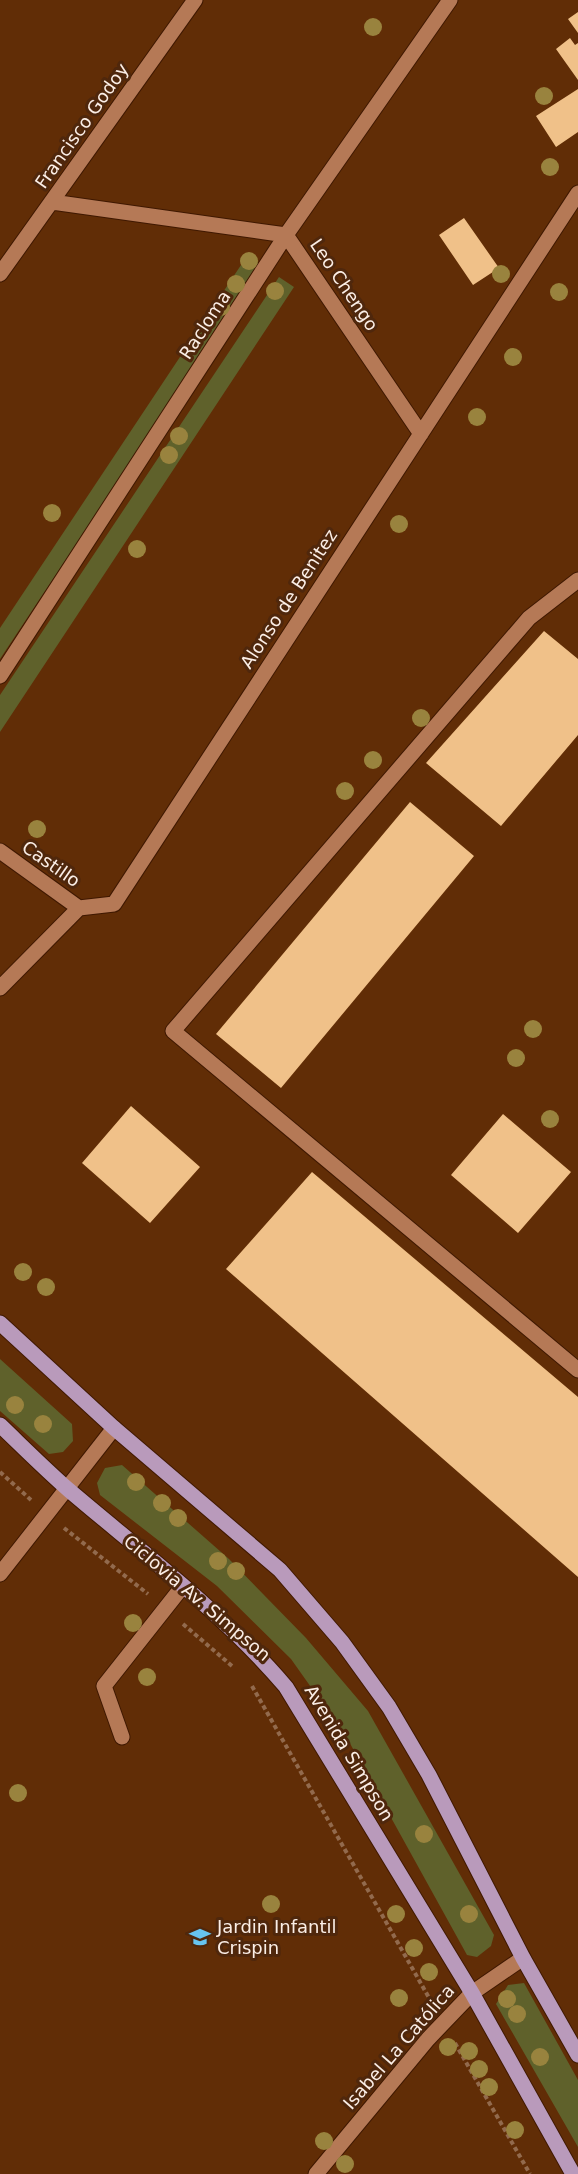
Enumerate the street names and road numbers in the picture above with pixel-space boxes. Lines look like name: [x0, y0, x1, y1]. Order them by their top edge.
street label: Francisco Godoy: [31, 59, 133, 192]
street label: Leo Chengo: [306, 235, 383, 335]
street label: Racloma: [175, 286, 235, 363]
street label: Alonso de Benitez: [236, 525, 341, 672]
street label: Castillo: [18, 836, 84, 891]
street label: Ciclovia Av. Simpson: [120, 1530, 275, 1665]
street label: Avenida Simpson: [301, 1681, 398, 1824]
street label: Isabel La Católica: [339, 1980, 458, 2113]

